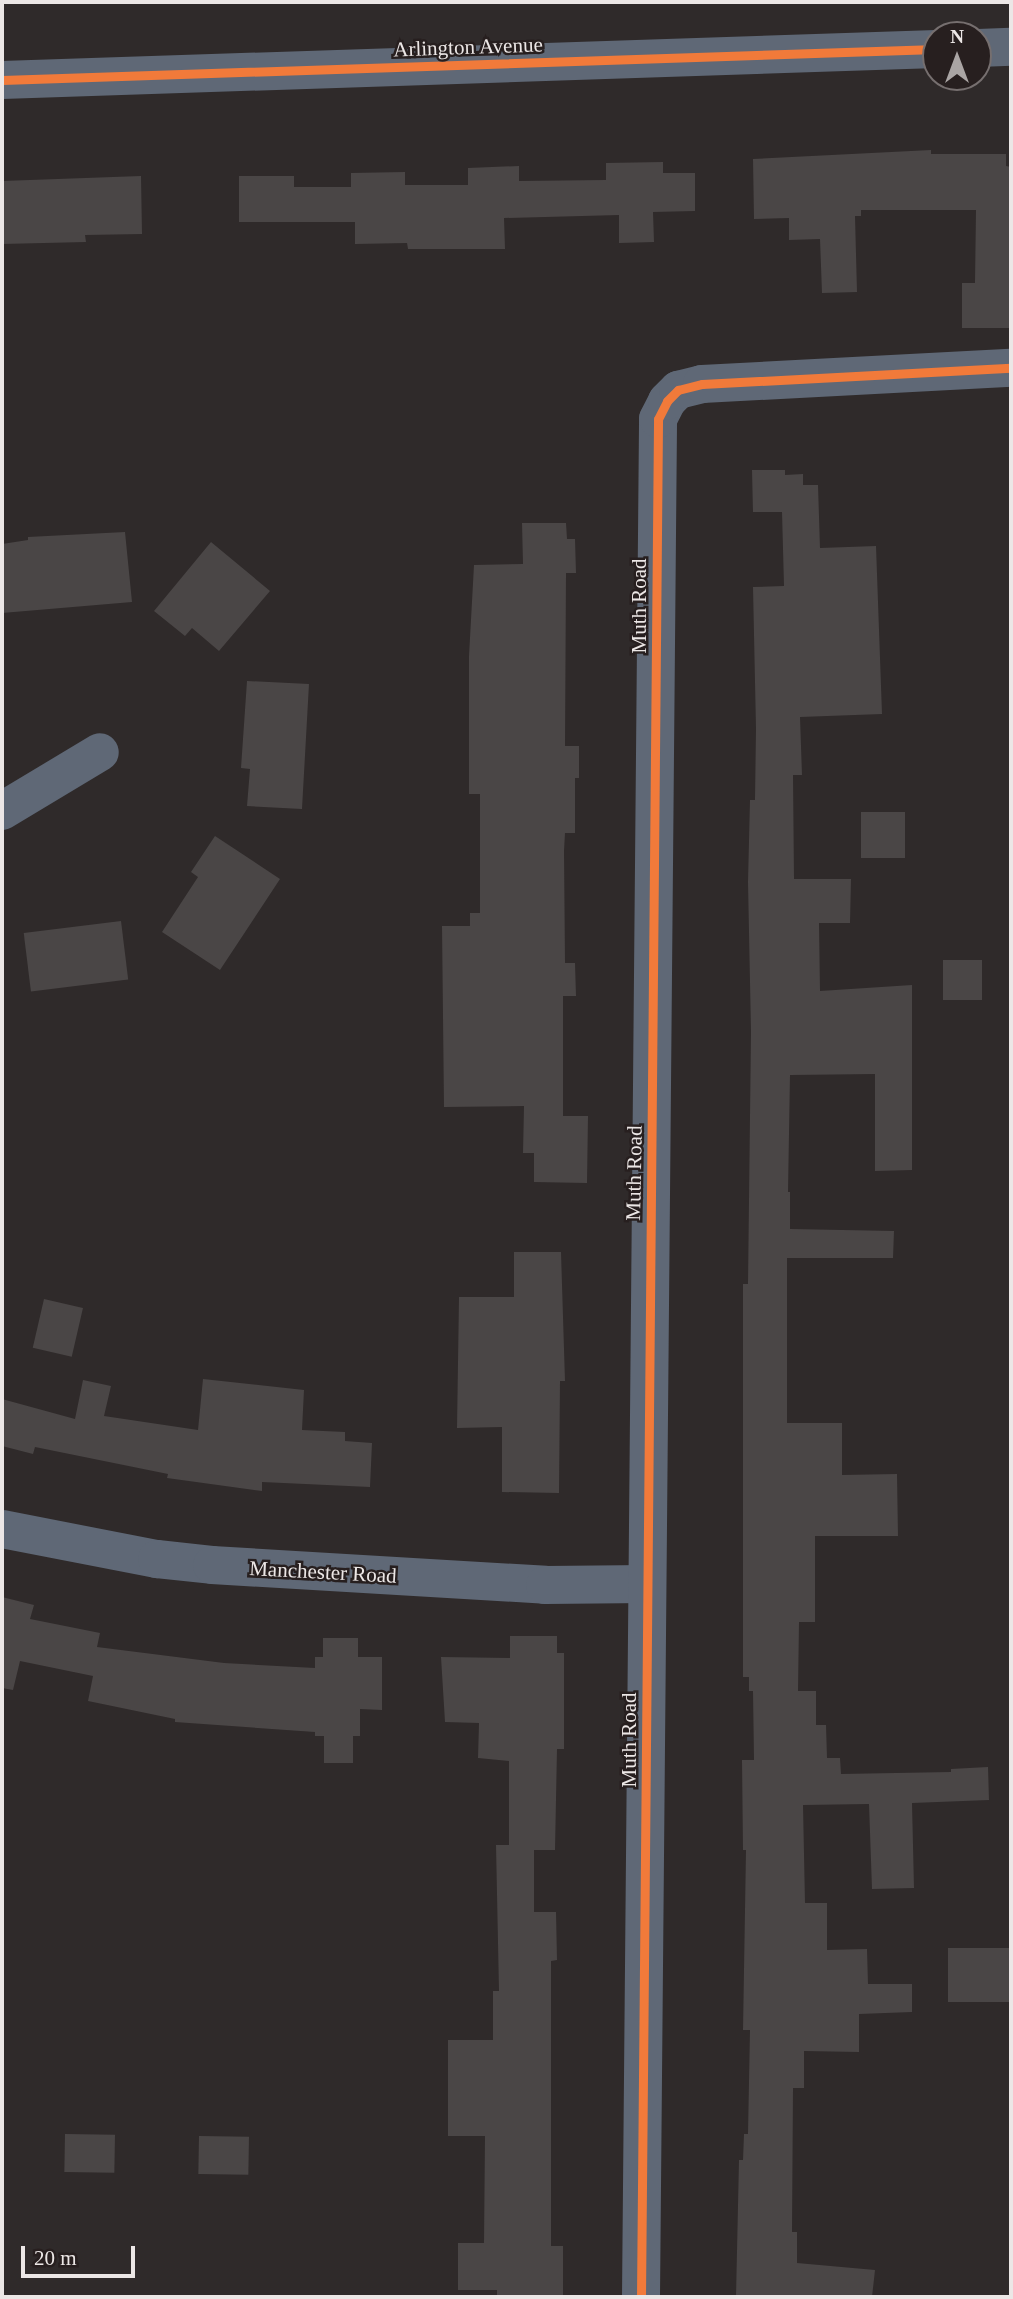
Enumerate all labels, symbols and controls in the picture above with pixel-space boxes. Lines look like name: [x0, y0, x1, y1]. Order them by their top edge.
north arrow: [922, 21, 992, 91]
text: N: [950, 26, 964, 47]
street label: Arlington Avenue: [392, 32, 544, 62]
street label: Muth Road: [626, 558, 652, 654]
street label: Muth Road: [621, 1125, 647, 1221]
street label: Manchester Road: [249, 1556, 397, 1588]
street label: Muth Road: [616, 1692, 642, 1788]
scale bar: [24, 2232, 138, 2276]
text: 20 m: [34, 2246, 77, 2270]

